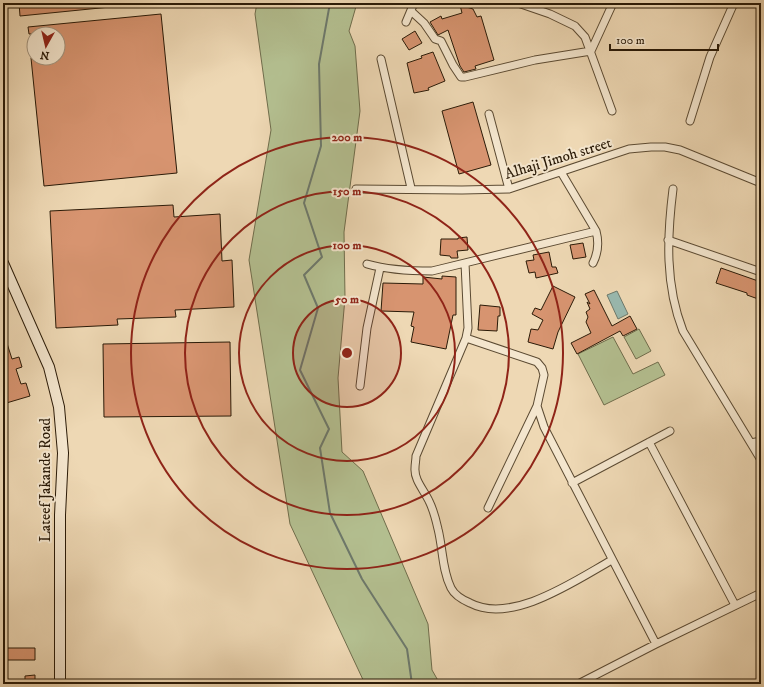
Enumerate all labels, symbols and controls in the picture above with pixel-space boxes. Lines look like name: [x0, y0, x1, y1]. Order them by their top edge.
north arrow: [26, 26, 66, 66]
scale bar: [610, 26, 718, 52]
text: 100 m: [616, 33, 645, 48]
text: N: [39, 47, 50, 62]
text: 200 m: [332, 130, 362, 145]
street label: Alhaji Jimoh street: [502, 133, 614, 184]
text: 150 m: [333, 184, 361, 199]
text: 100 m: [333, 238, 361, 253]
text: 50 m: [334, 292, 359, 307]
centre of rings: [340, 346, 354, 360]
street label: Lateef Jakande Road: [36, 417, 55, 542]

